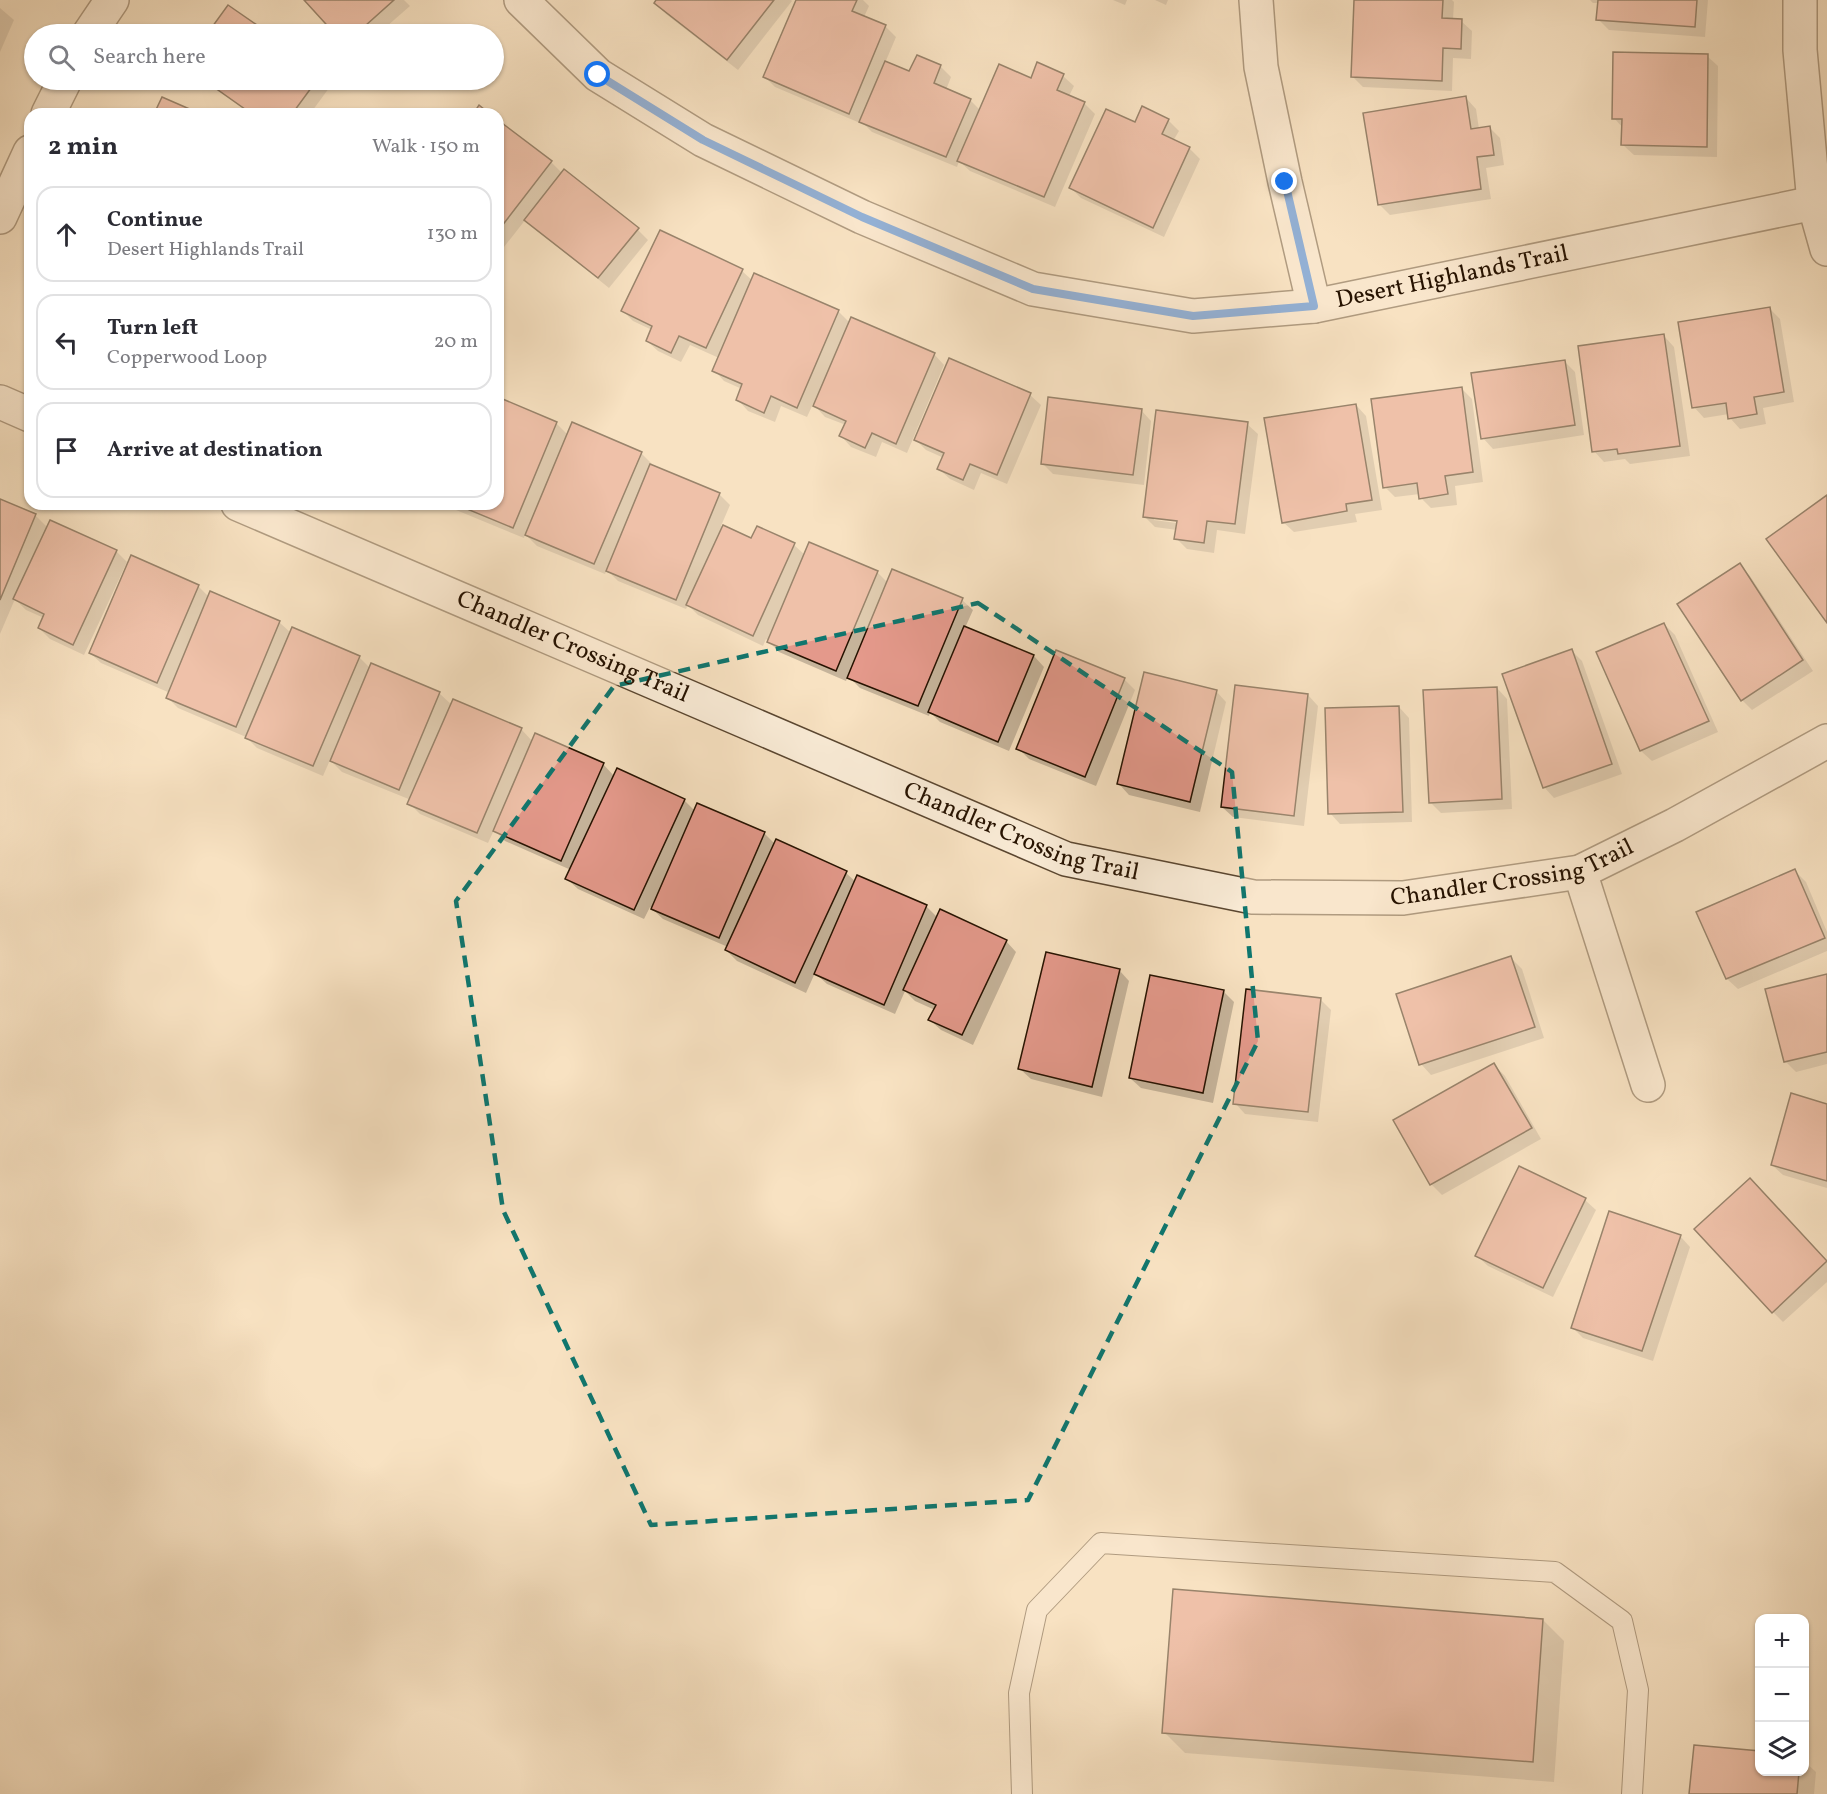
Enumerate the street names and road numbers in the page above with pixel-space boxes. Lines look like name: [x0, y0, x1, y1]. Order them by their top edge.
street label: Desert Highlands Trail: [1333, 237, 1572, 318]
street label: Chandler Crossing Trail: [451, 583, 694, 712]
street label: Chandler Crossing Trail: [898, 774, 1142, 890]
street label: Chandler Crossing Trail: [1390, 831, 1640, 915]

